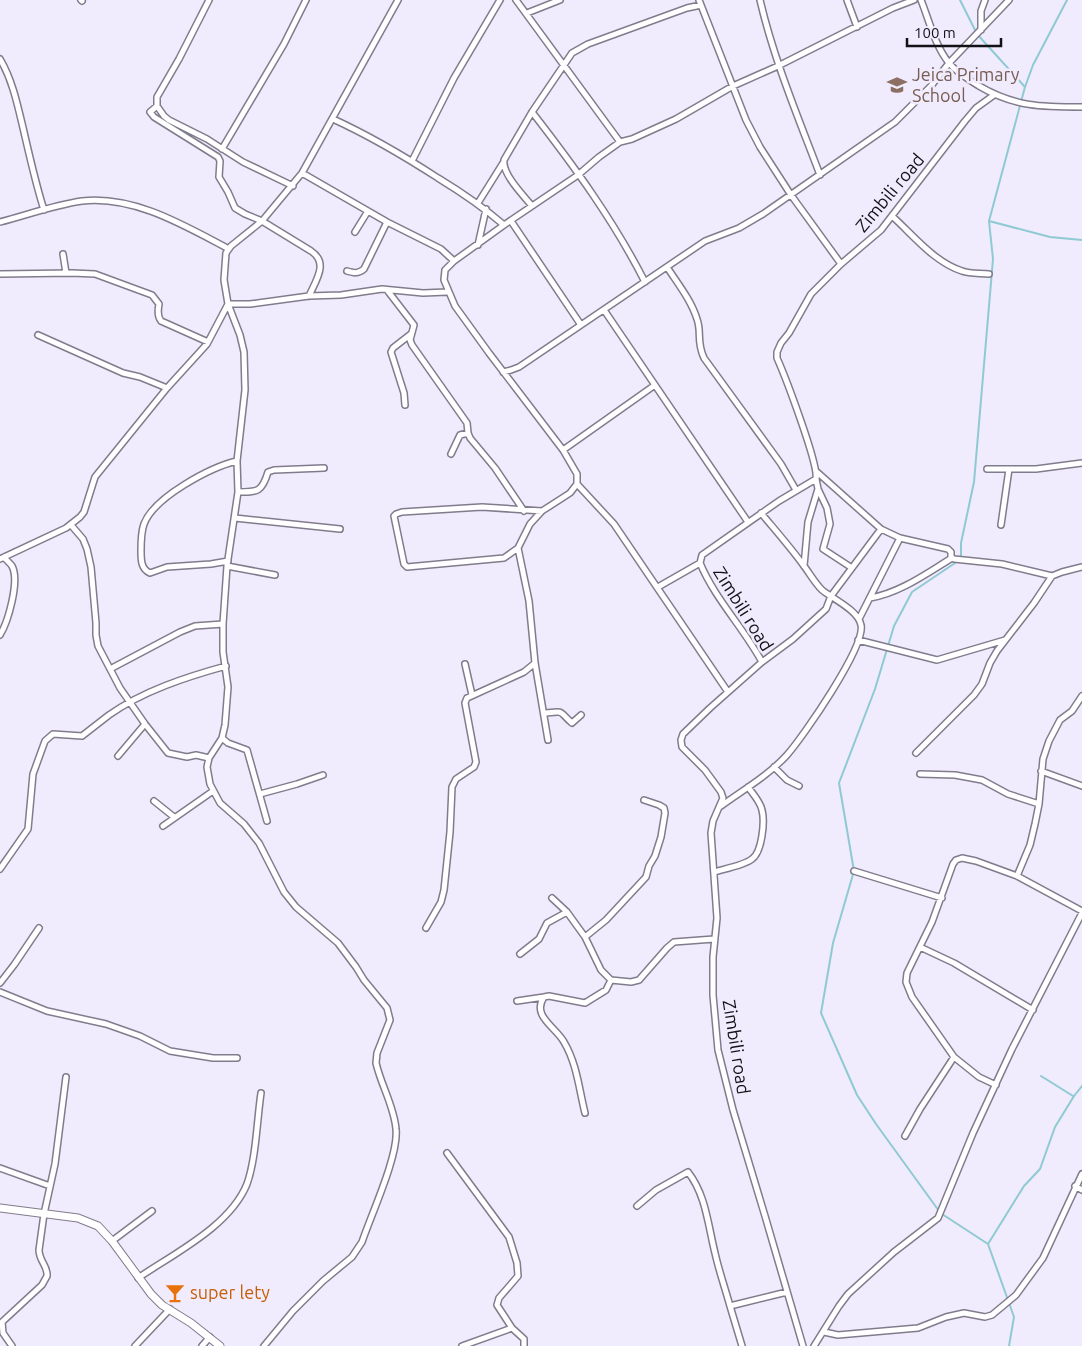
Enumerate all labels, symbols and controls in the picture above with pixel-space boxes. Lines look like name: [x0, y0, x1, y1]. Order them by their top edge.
scale bar: [907, 15, 1001, 47]
text: 100 m: [914, 24, 956, 41]
place label: Jeica Primary School: [912, 64, 1020, 105]
school or university icon: Jeica Primary School: [886, 74, 908, 96]
street label: Zimbili road: [851, 149, 928, 235]
street label: Zimbili road: [710, 563, 778, 654]
street label: Zimbili road: [720, 998, 754, 1096]
bar icon: super lety: [164, 1282, 186, 1304]
place label: super lety: [190, 1282, 270, 1302]

